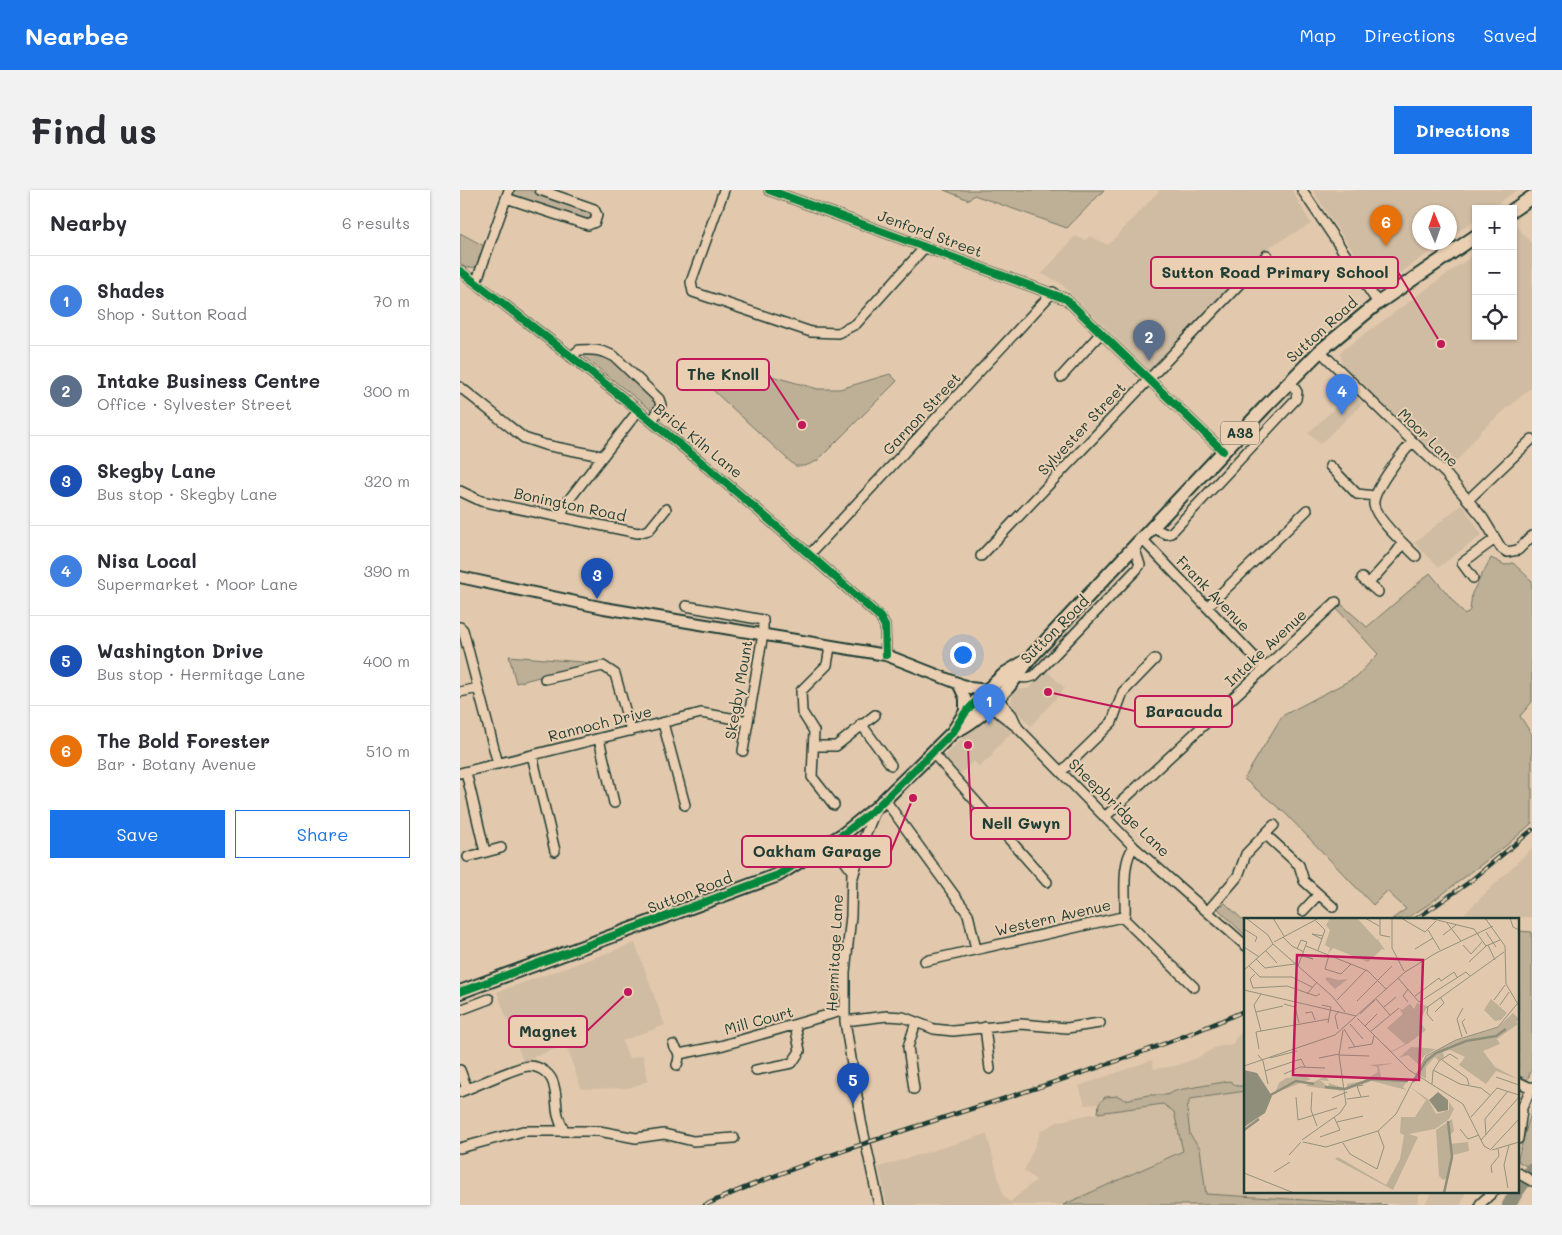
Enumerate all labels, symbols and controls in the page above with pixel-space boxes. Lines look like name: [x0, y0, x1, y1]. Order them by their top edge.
text: Nearbee: [25, 20, 129, 51]
text: Map: [1299, 23, 1336, 47]
text: Directions: [1364, 23, 1456, 47]
text: Saved: [1484, 23, 1537, 47]
button: Directions: [1394, 106, 1532, 154]
text: Find us: [30, 107, 157, 153]
street label: Jenford Street: [875, 205, 986, 261]
pin: 6: [1370, 205, 1402, 246]
north arrow: [1412, 205, 1457, 250]
map controls: [1472, 205, 1517, 340]
button: +: [1472, 205, 1517, 250]
text: Nearby: [50, 209, 127, 236]
text: 6 results: [342, 212, 410, 233]
button: −: [1472, 250, 1517, 295]
callout: Sutton Road Primary School: [1151, 257, 1398, 288]
text: Sutton Road Primary School: [1161, 261, 1389, 282]
text: Shades: [97, 278, 165, 303]
text: 1: [62, 290, 70, 311]
text: 70 m: [373, 290, 410, 311]
street label: Sutton Road: [1281, 292, 1361, 367]
button: locate: [1472, 295, 1517, 340]
text: Shop · Sutton Road: [97, 303, 247, 324]
pin: 2: [1133, 320, 1165, 361]
callout: The Knoll: [677, 359, 769, 390]
text: The Knoll: [687, 363, 759, 384]
text: Intake Business Centre: [97, 368, 320, 393]
street label: Garnon Street: [878, 368, 965, 459]
pin: 4: [1326, 374, 1358, 415]
street label: Sylvester Street: [1033, 377, 1130, 479]
text: 2: [62, 380, 70, 401]
text: 300 m: [363, 380, 410, 401]
text: Office · Sylvester Street: [97, 393, 292, 414]
street label: Brick Kiln Lane: [650, 398, 747, 482]
street label: Moor Lane: [1394, 403, 1463, 471]
road number: A38: [1221, 422, 1259, 444]
text: Skegby Lane: [97, 458, 216, 483]
text: 3: [61, 470, 71, 491]
text: 320 m: [364, 470, 410, 491]
street label: Bonington Road: [512, 482, 628, 526]
text: Bus stop · Skegby Lane: [97, 483, 277, 504]
text: Nisa Local: [97, 548, 197, 573]
street label: Frank Avenue: [1172, 551, 1255, 636]
pin: 3: [581, 558, 613, 599]
text: 4: [61, 560, 71, 581]
text: 390 m: [363, 560, 410, 581]
text: Supermarket · Moor Lane: [97, 573, 298, 594]
street label: Sutton Road: [1016, 591, 1093, 668]
street label: Intake Avenue: [1220, 604, 1310, 690]
text: Washington Drive: [97, 638, 263, 663]
street label: Skegby Mount: [719, 639, 757, 741]
your location: [950, 642, 976, 668]
text: 5: [61, 650, 71, 671]
text: 400 m: [363, 650, 410, 671]
text: Bus stop · Hermitage Lane: [97, 663, 305, 684]
pin: 1: [973, 684, 1005, 725]
callout: Baracuda: [1135, 696, 1232, 727]
street label: Rannoch Drive: [546, 700, 654, 746]
text: Baracuda: [1145, 700, 1223, 721]
text: The Bold Forester: [97, 728, 270, 753]
text: 6: [61, 740, 71, 761]
text: 510 m: [366, 740, 410, 761]
text: Bar · Botany Avenue: [97, 753, 256, 774]
street label: Sheepbridge Lane: [1065, 754, 1175, 861]
callout: Nell Gwyn: [971, 808, 1070, 839]
button: Save: [50, 810, 225, 858]
button: Share: [235, 810, 410, 858]
text: Nell Gwyn: [982, 812, 1060, 833]
callout: Oakham Garage: [742, 836, 891, 867]
text: Oakham Garage: [753, 840, 881, 861]
street label: Sutton Road: [644, 867, 735, 917]
street label: Hermitage Lane: [821, 894, 847, 1012]
street label: Western Avenue: [993, 894, 1113, 940]
inset map: [1244, 918, 1520, 1192]
street label: Mill Court: [722, 1001, 796, 1039]
callout: Magnet: [509, 1016, 587, 1047]
text: Magnet: [519, 1020, 577, 1041]
pin: 5: [837, 1063, 869, 1104]

